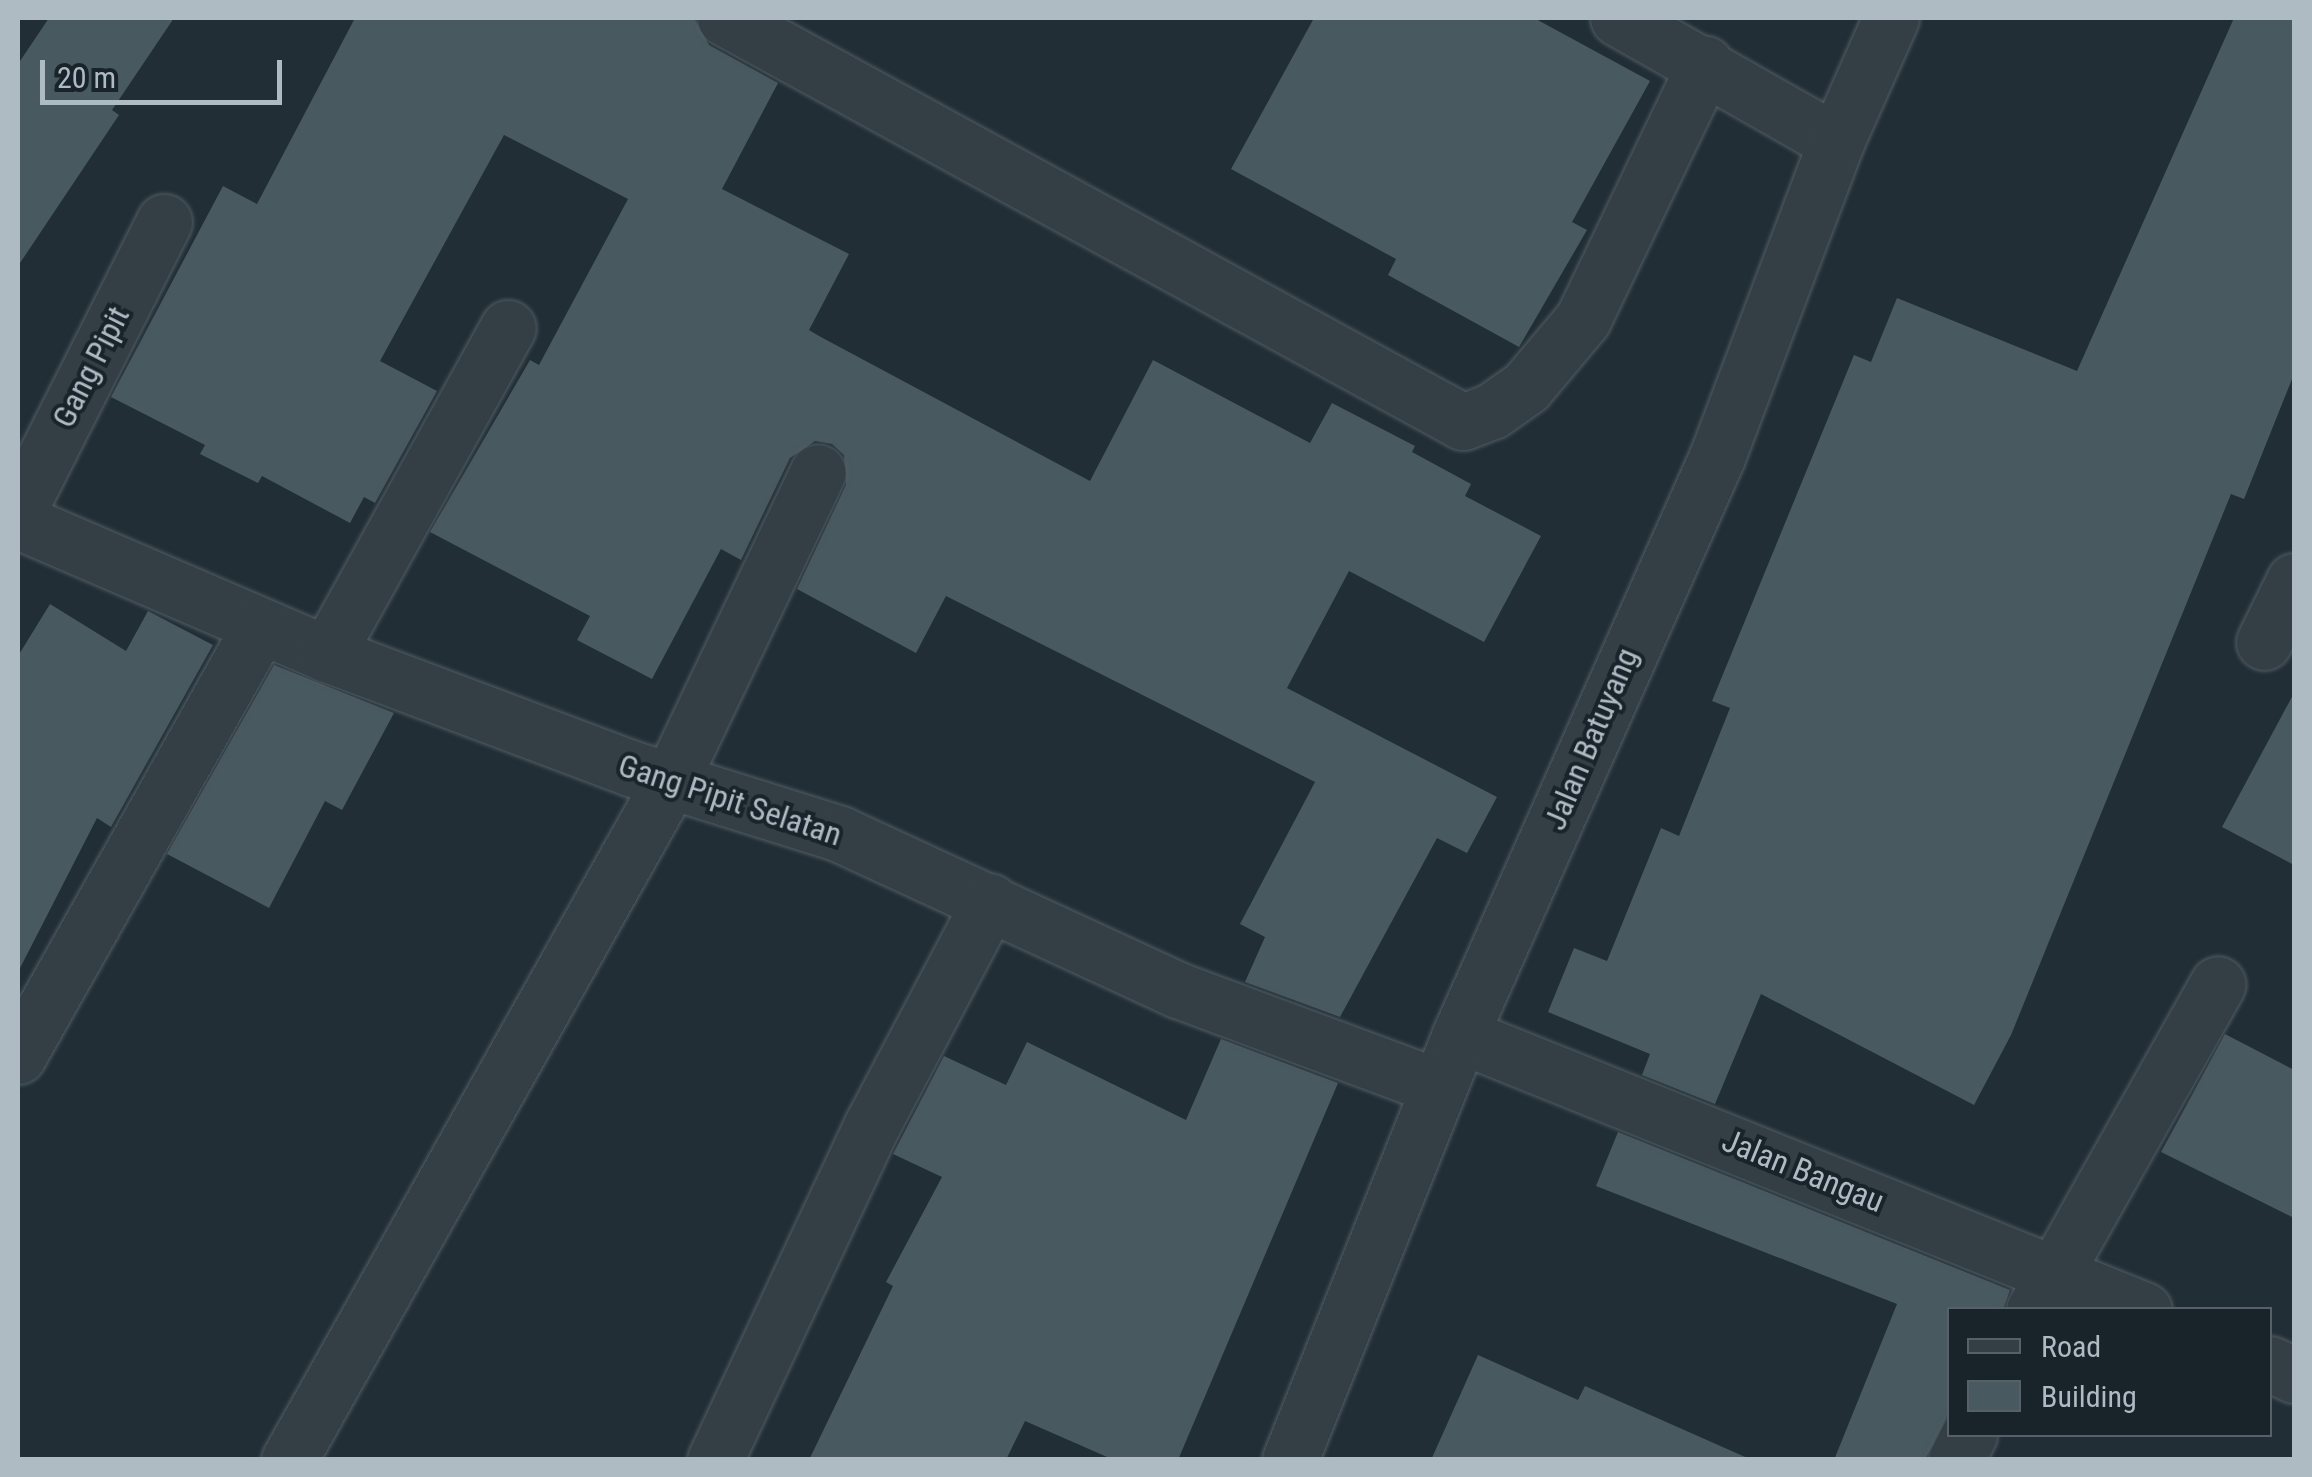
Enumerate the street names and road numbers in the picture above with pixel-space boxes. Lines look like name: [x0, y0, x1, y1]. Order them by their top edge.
street label: Gang Pipit: [44, 300, 138, 434]
street label: Jalan Batuyang: [1535, 642, 1647, 836]
street label: Gang Pipit Selatan: [614, 746, 846, 854]
street label: Jalan Bangau: [1716, 1121, 1890, 1221]

